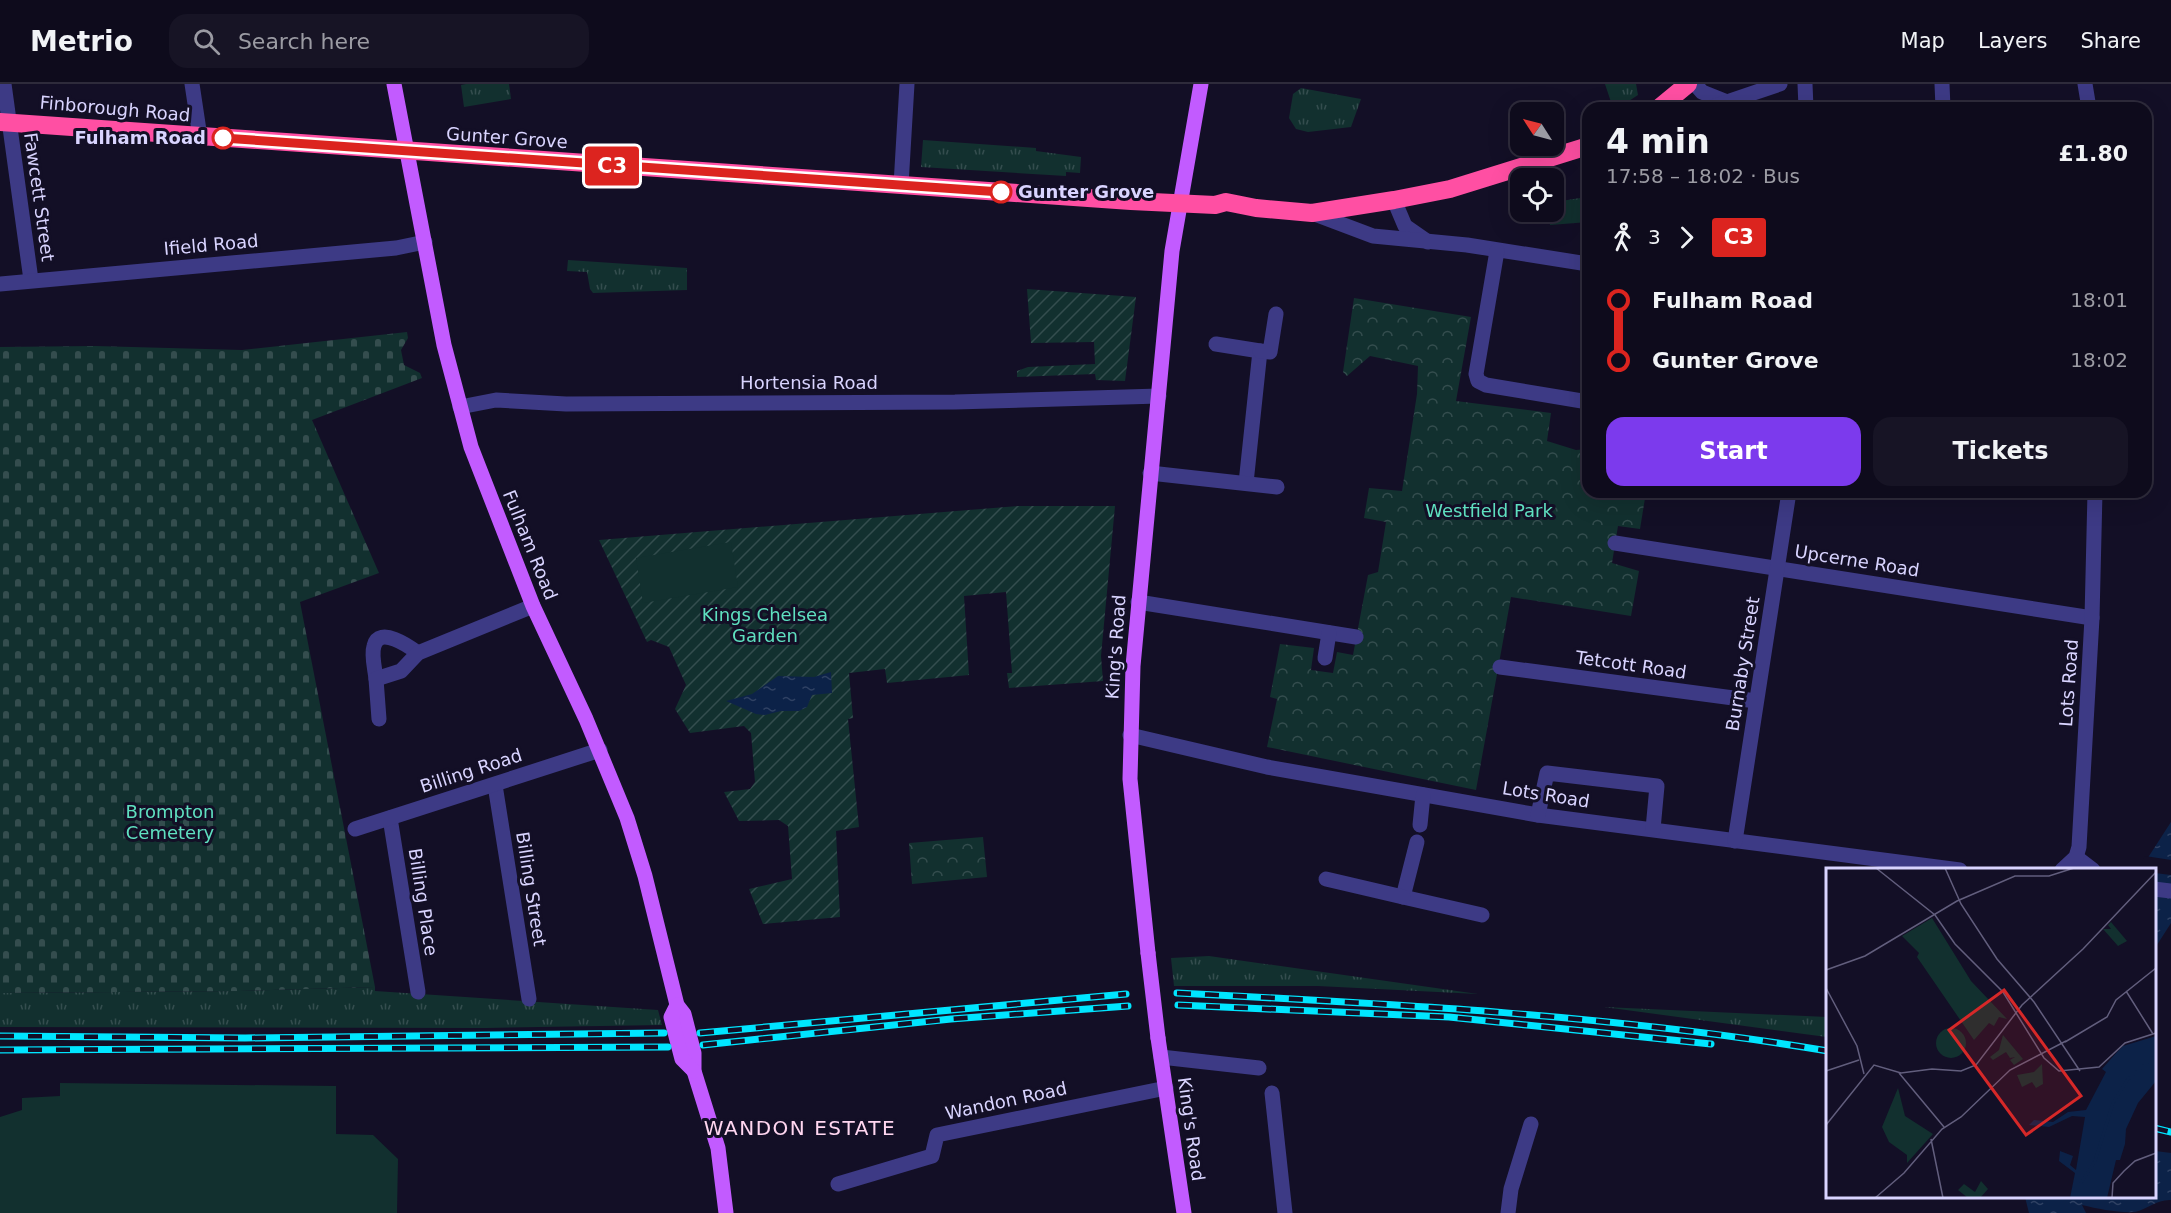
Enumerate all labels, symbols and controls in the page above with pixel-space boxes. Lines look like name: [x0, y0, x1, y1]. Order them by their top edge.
search box: [169, 14, 589, 68]
text: Metrio: [30, 25, 133, 58]
icon: search: [190, 25, 223, 58]
text: Search here: [238, 29, 370, 54]
text: Map: [1901, 29, 1945, 53]
text: Layers: [1978, 29, 2047, 53]
text: Share: [2080, 29, 2141, 53]
street label: Finborough Road: [39, 91, 191, 126]
north arrow: [1510, 102, 1564, 156]
map controls: [1510, 102, 1564, 222]
text: 4 min: [1606, 122, 1710, 161]
street label: Gunter Grove: [446, 123, 568, 152]
place label: Fulham Road: [74, 127, 206, 148]
marker: Fulham Road: [212, 127, 234, 149]
street label: Fawcett Street: [20, 131, 59, 263]
text: £1.80: [2058, 141, 2128, 166]
line badge: C3: [585, 146, 639, 185]
text: C3: [597, 154, 627, 178]
text: 17:58 – 18:02 · Bus: [1606, 164, 1800, 188]
button: locate: [1510, 168, 1564, 222]
marker: Gunter Grove: [990, 181, 1012, 203]
place label: Gunter Grove: [1018, 181, 1154, 202]
icon: walk: [1606, 221, 1639, 254]
icon: forward: [1670, 221, 1703, 254]
text: 3: [1648, 225, 1661, 249]
text: C3: [1724, 225, 1754, 249]
street label: Ifield Road: [163, 230, 259, 259]
text: Fulham Road: [1652, 288, 1813, 313]
text: 18:01: [2070, 288, 2128, 312]
text: Gunter Grove: [1652, 348, 1819, 373]
text: 18:02: [2070, 348, 2128, 372]
street label: Hortensia Road: [740, 372, 878, 393]
button: Start: [1606, 417, 1861, 486]
button: Tickets: [1873, 417, 2128, 486]
street label: Fulham Road: [499, 487, 562, 603]
park label: Westfield Park: [1425, 500, 1553, 521]
street label: Upcerne Road: [1793, 540, 1921, 581]
street label: King's Road: [1101, 594, 1130, 700]
street label: Burnaby Street: [1722, 595, 1763, 733]
park label: Kings Chelsea Garden: [702, 604, 828, 646]
street label: Lots Road: [2055, 638, 2082, 728]
street label: Tetcott Road: [1573, 646, 1688, 683]
street label: Billing Road: [417, 744, 525, 797]
street label: Lots Road: [1501, 777, 1591, 812]
park label: Brompton Cemetery: [126, 801, 215, 843]
street label: Billing Street: [512, 830, 551, 948]
street label: Billing Place: [405, 847, 442, 957]
inset map: [1826, 868, 2156, 1198]
street label: King's Road: [1174, 1076, 1209, 1182]
street label: Wandon Road: [943, 1077, 1069, 1124]
district label: WANDON ESTATE: [704, 1116, 896, 1140]

